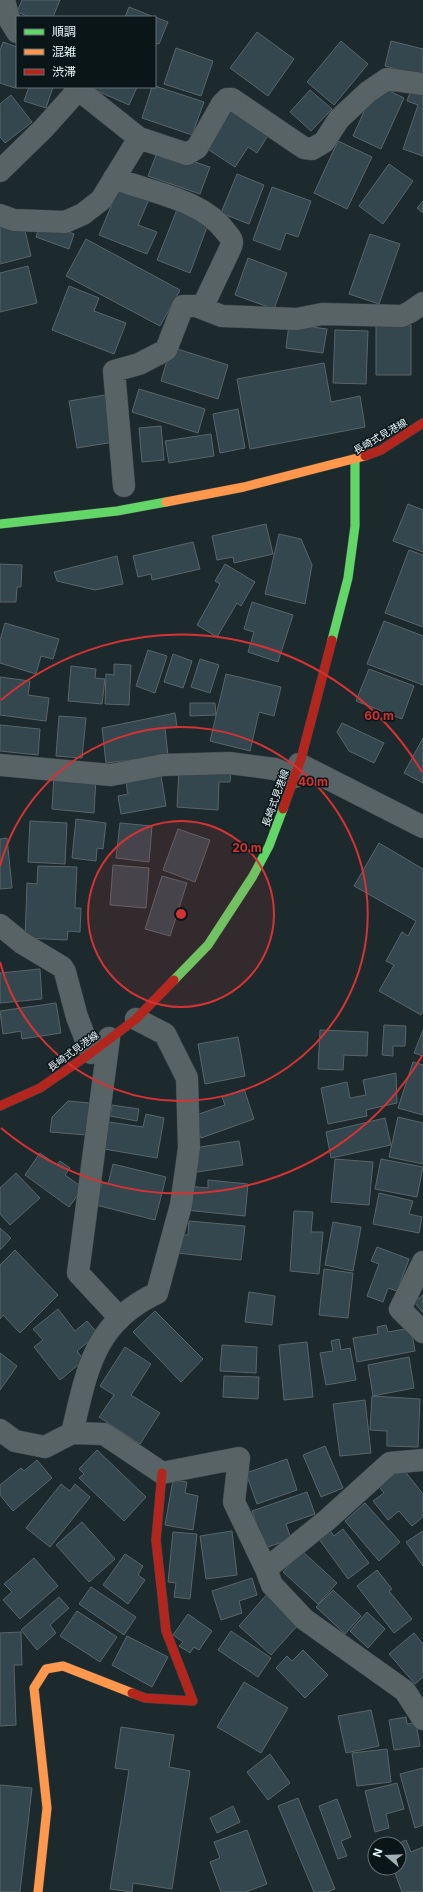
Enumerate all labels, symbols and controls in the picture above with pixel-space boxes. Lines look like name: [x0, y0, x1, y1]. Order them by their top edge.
legend: [16, 16, 156, 88]
text: 順調: [52, 24, 76, 39]
text: 混雑: [52, 44, 76, 59]
text: 渋滞: [52, 64, 76, 79]
street label: 長崎式見港線: [351, 416, 409, 456]
text: 60 m: [364, 708, 394, 723]
street label: 長崎式見港線: [259, 768, 291, 828]
text: 40 m: [298, 774, 328, 789]
text: 20 m: [232, 840, 262, 855]
centre of rings: [174, 907, 188, 921]
street label: 長崎式見港線: [45, 1029, 101, 1073]
north arrow: [367, 1836, 407, 1876]
text: N: [370, 1846, 386, 1859]

